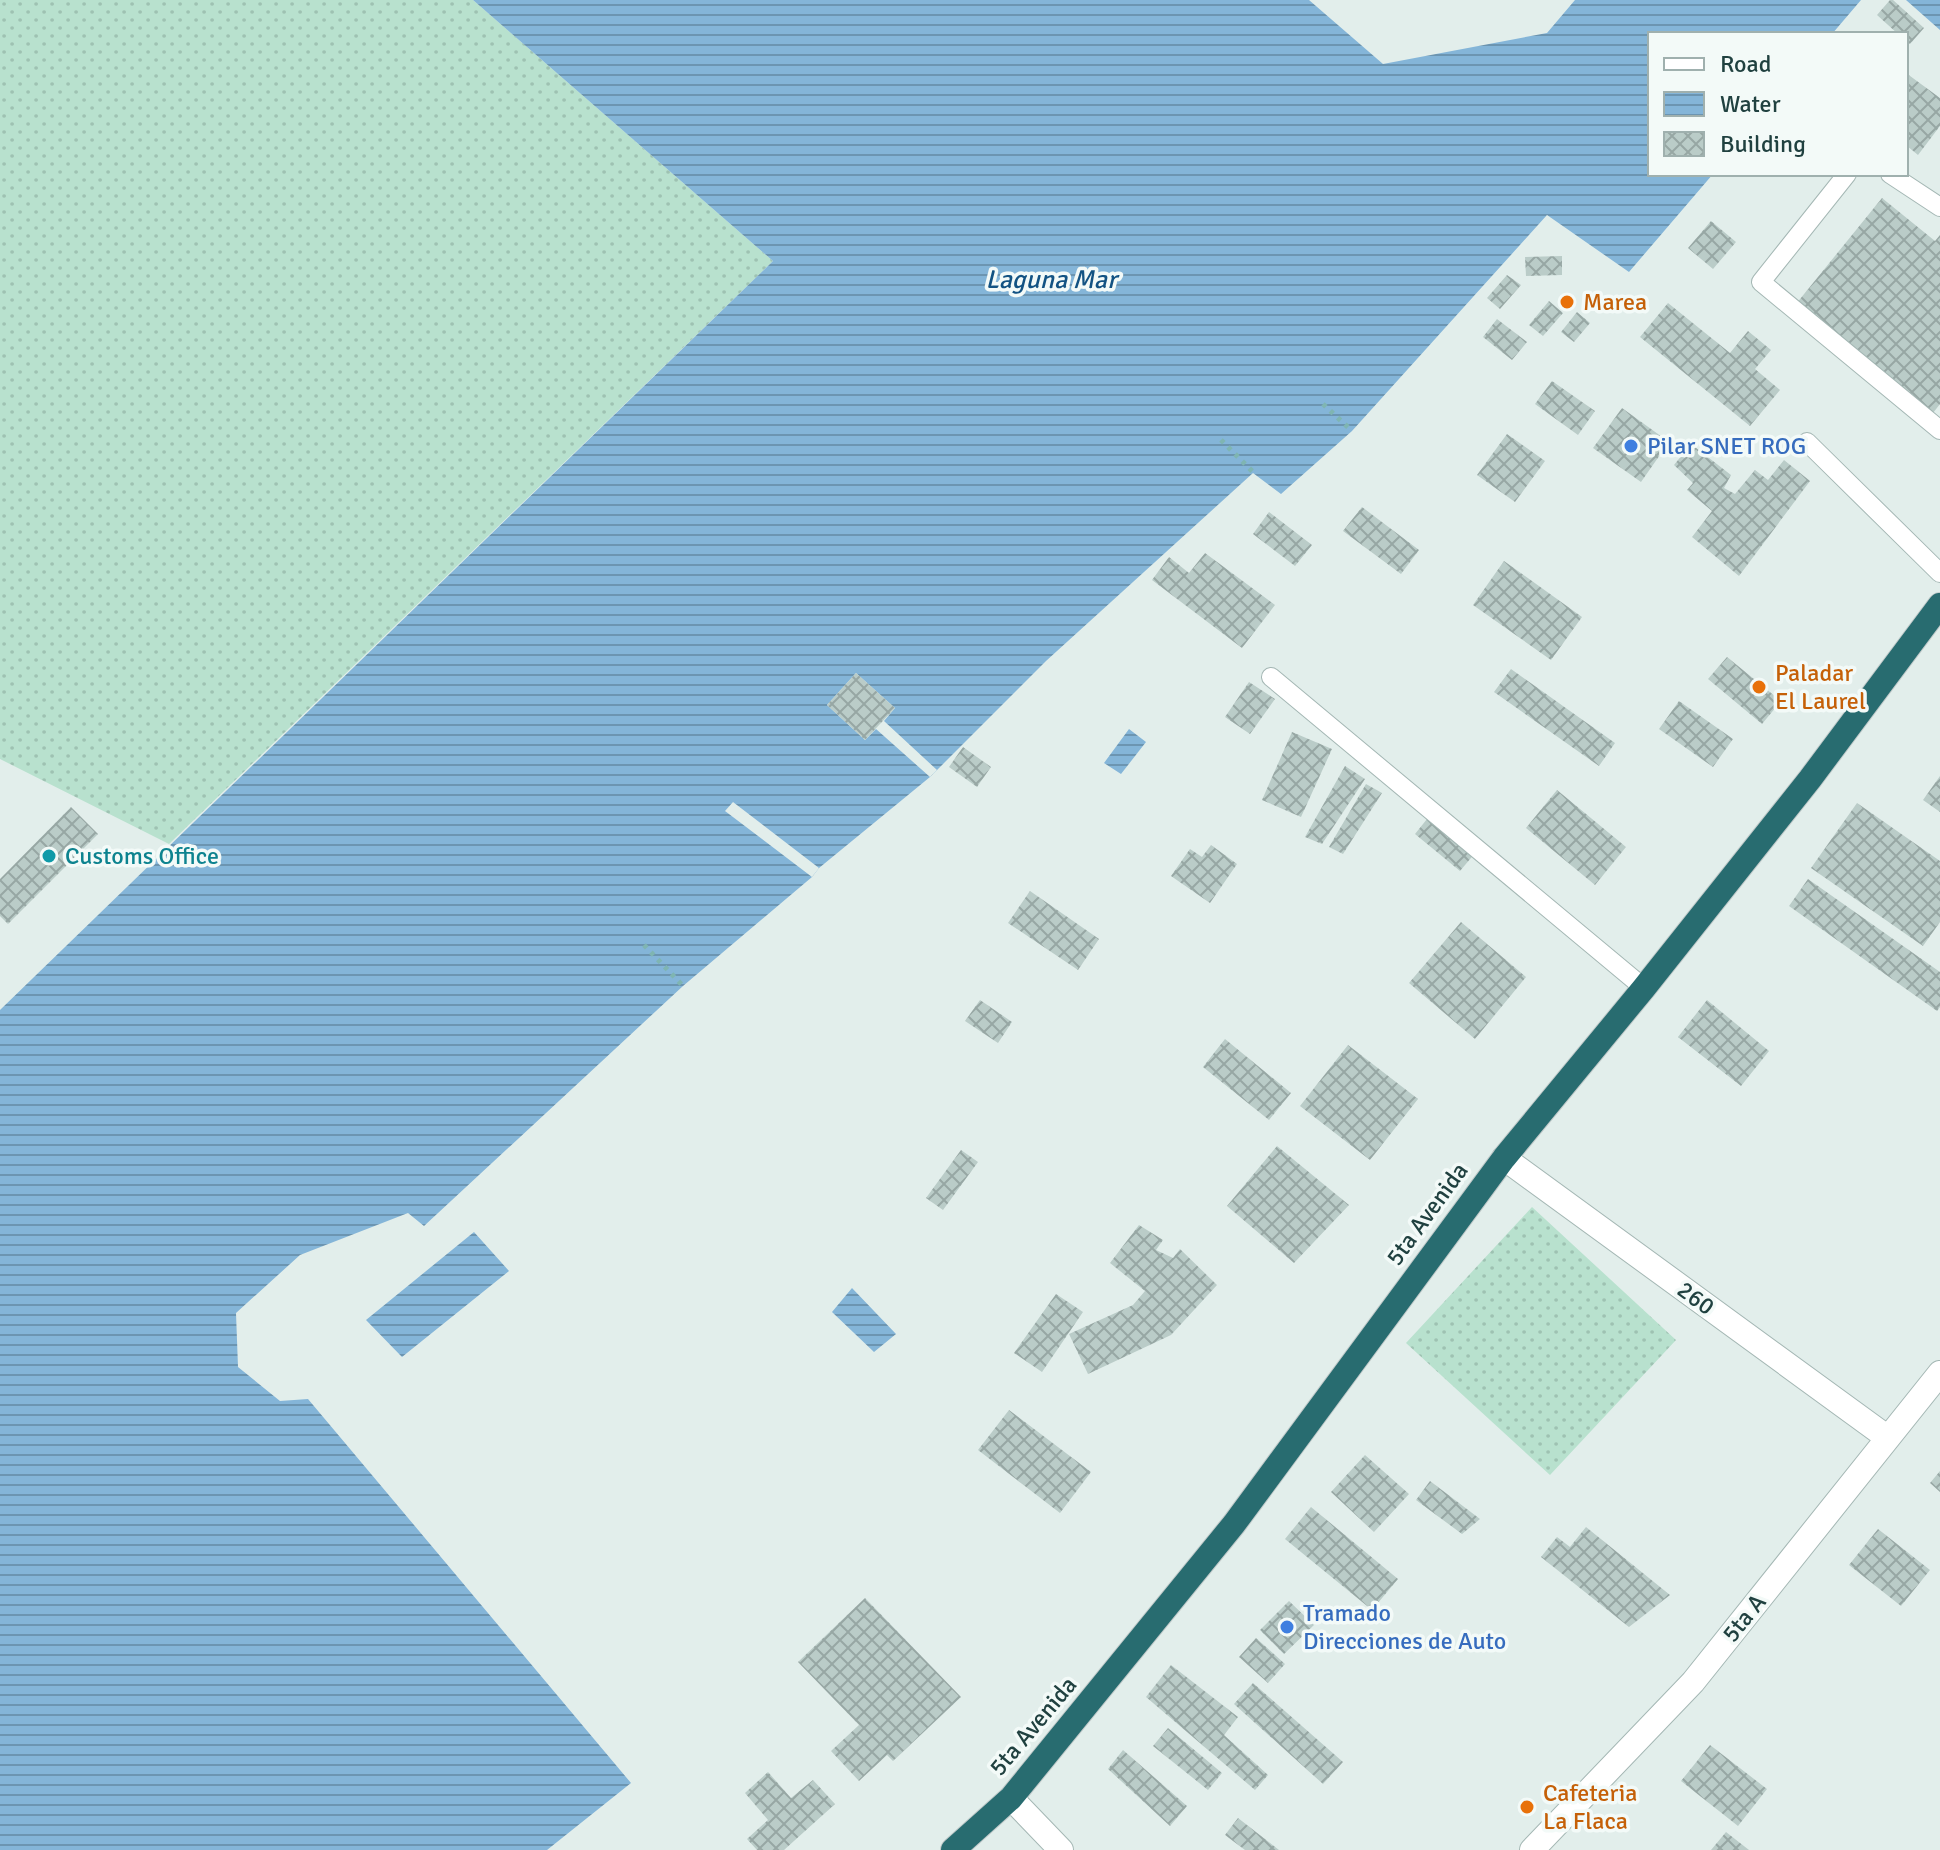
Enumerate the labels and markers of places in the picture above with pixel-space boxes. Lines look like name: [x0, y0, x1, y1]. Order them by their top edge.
place label: Marea: [1583, 287, 1647, 317]
marker: Marea: [1558, 293, 1576, 311]
place label: Pilar SNET ROG: [1647, 431, 1806, 461]
marker: Pilar SNET ROG: [1622, 437, 1640, 455]
place label: Paladar El Laurel: [1775, 658, 1866, 716]
marker: Paladar El Laurel: [1750, 678, 1768, 696]
place label: Customs Office: [65, 841, 219, 871]
marker: Customs Office: [40, 847, 58, 865]
place label: Tramado Direcciones de Auto: [1303, 1598, 1506, 1656]
marker: Tramado Direcciones de Auto: [1278, 1618, 1296, 1636]
place label: Cafeteria La Flaca: [1543, 1778, 1637, 1836]
marker: Cafeteria La Flaca: [1518, 1798, 1536, 1816]

